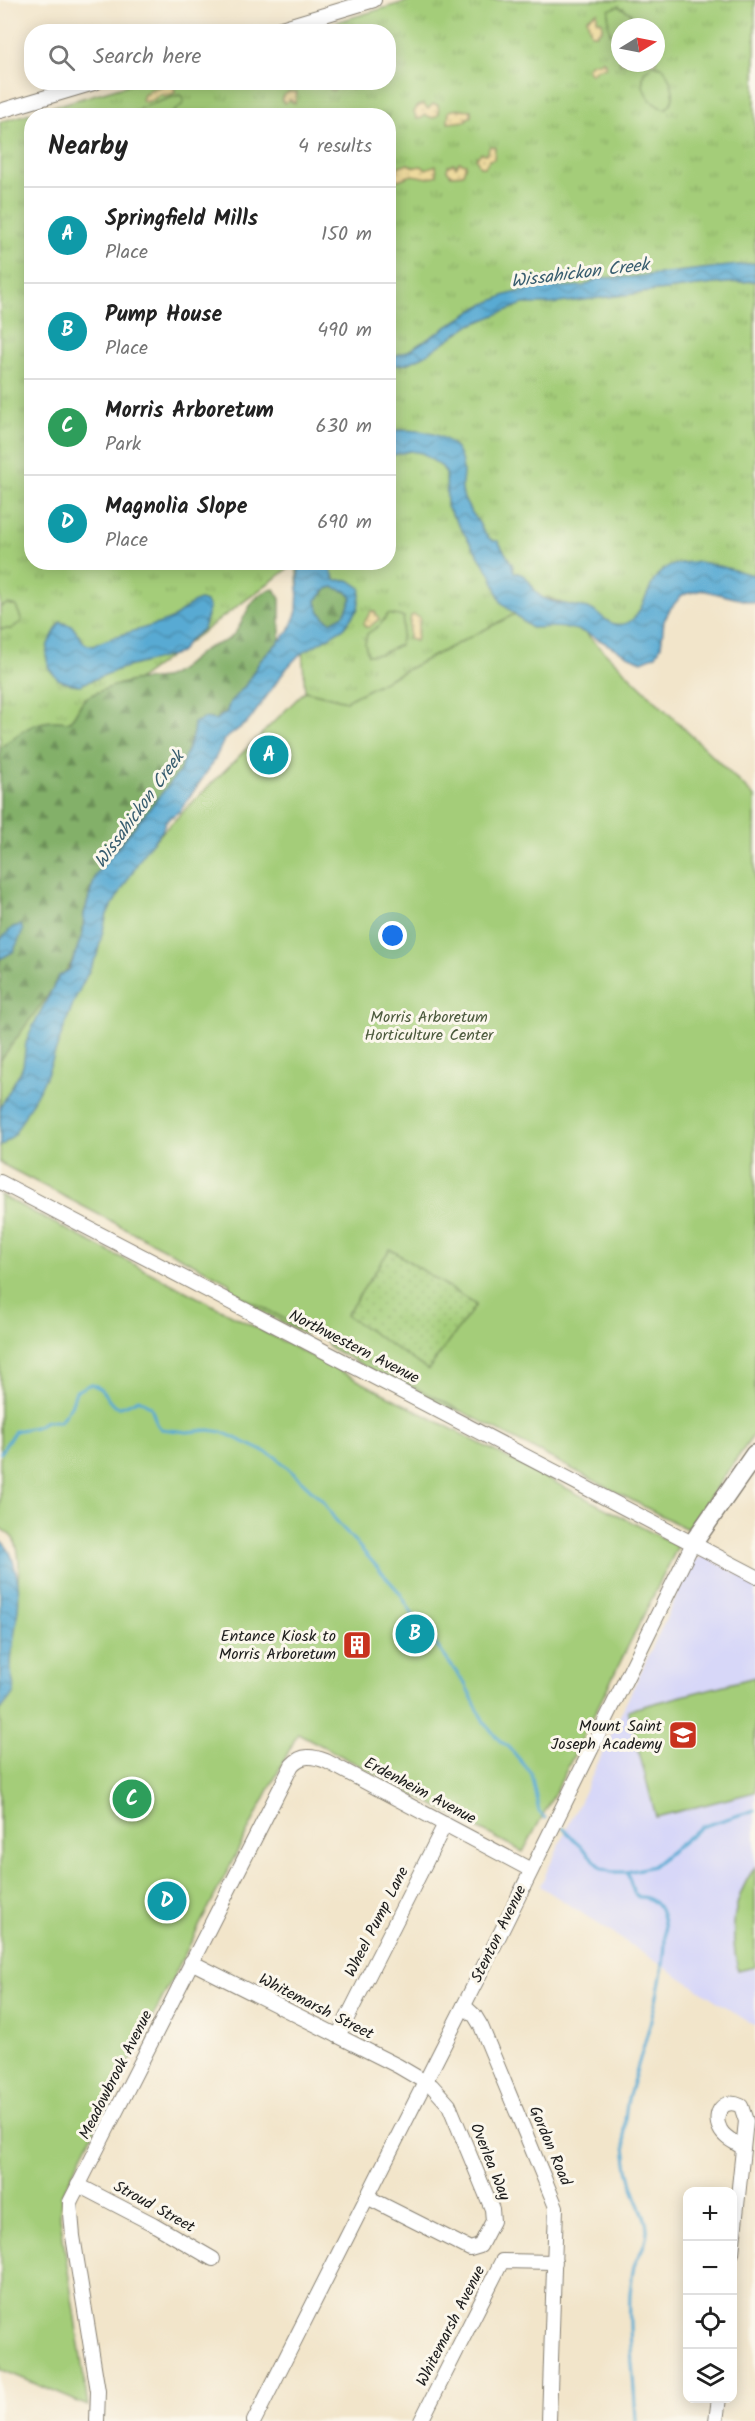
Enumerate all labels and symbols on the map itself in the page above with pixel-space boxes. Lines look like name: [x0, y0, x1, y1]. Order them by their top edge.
north arrow: [611, 18, 665, 72]
water label: Wissahickon Creek: [509, 251, 653, 297]
pin: A: [250, 732, 288, 777]
water label: Wissahickon Creek: [87, 743, 194, 875]
your location: [378, 921, 407, 950]
park label: Morris Arboretum Horticulture Center: [365, 1005, 495, 1048]
street label: Northwestern Avenue: [284, 1303, 424, 1391]
pin: B: [396, 1612, 434, 1656]
place label: Entance Kiosk to Morris Arboretum: [219, 1624, 336, 1667]
building icon: Entance Kiosk to Morris Arboretum: [341, 1629, 373, 1661]
place label: Mount Saint Joseph Academy: [551, 1714, 663, 1757]
school or university icon: Mount Saint Joseph Academy: [667, 1719, 699, 1751]
street label: Erdenheim Avenue: [359, 1751, 481, 1831]
pin: C: [112, 1776, 152, 1822]
street label: Wheel Pump Lane: [338, 1862, 416, 1982]
pin: D: [148, 1878, 186, 1924]
street label: Stenton Avenue: [465, 1881, 533, 1987]
street label: Whitemarsh Street: [254, 1967, 379, 2047]
street label: Meadowbrook Avenue: [73, 2006, 159, 2144]
street label: Gordon Road: [522, 2102, 578, 2191]
street label: Overlea Way: [463, 2119, 517, 2205]
street label: Stroud Street: [109, 2174, 200, 2240]
street label: Whitemarsh Avenue: [410, 2261, 492, 2391]

